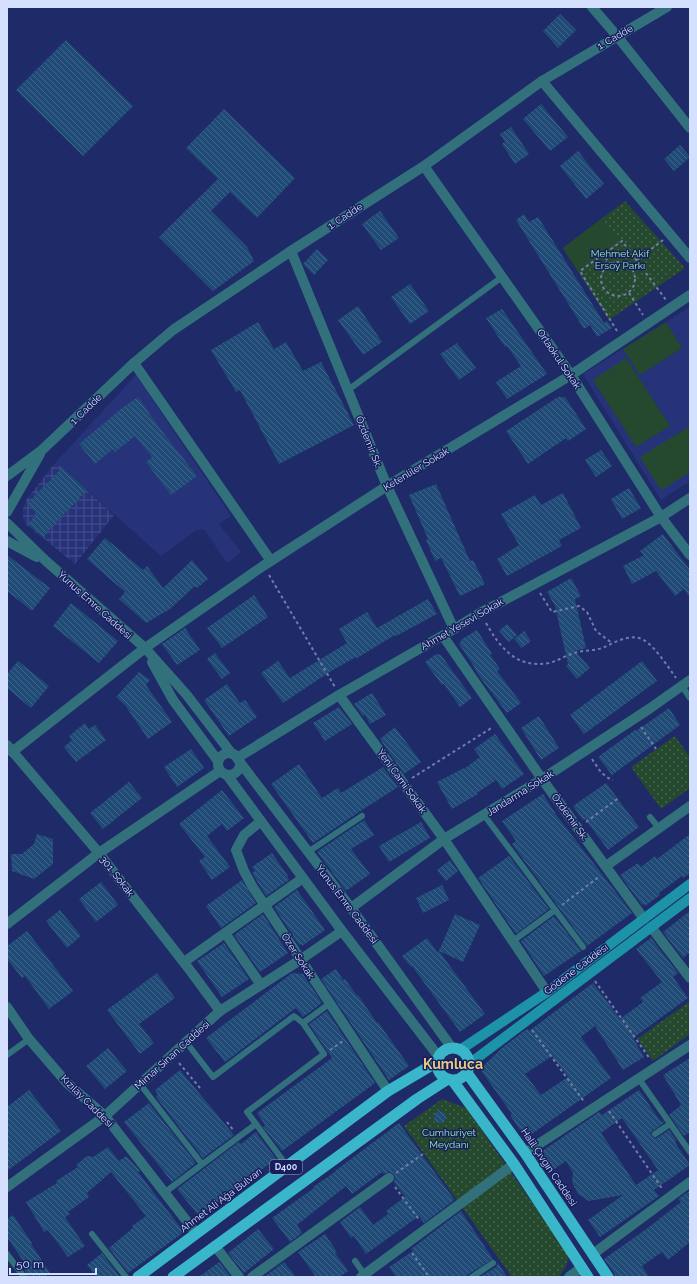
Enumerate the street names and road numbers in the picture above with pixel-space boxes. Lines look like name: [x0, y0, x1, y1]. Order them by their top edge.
street label: 1. Cadde: [595, 22, 635, 52]
street label: 1. Cadde: [326, 201, 365, 231]
street label: Ortaokul Sokak: [535, 327, 584, 392]
street label: 1. Cadde: [68, 391, 104, 427]
street label: Özdemir Sk.: [354, 415, 384, 470]
street label: Ketenliler Sokak: [381, 445, 451, 493]
street label: Yunus Emre Caddesi: [56, 569, 134, 641]
street label: Ahmet Yesevi Sokak: [419, 596, 506, 652]
street label: Yeni Cami Sokak: [375, 747, 429, 816]
street label: Jandarma Sokak: [485, 768, 556, 818]
street label: Özdemir Sk.: [549, 792, 591, 843]
street label: 301. Sokak: [98, 854, 137, 899]
street label: Yunus Emre Caddesi: [314, 863, 380, 945]
street label: Özer Sokak: [279, 931, 317, 981]
street label: Gödene Caddesi: [542, 941, 610, 997]
street label: Mimar Sinan Caddesi: [132, 1018, 212, 1092]
street label: Kızılay Caddesi: [59, 1073, 115, 1129]
street label: Halil Çıvgın Caddesi: [519, 1126, 579, 1208]
road number: D400: [270, 1160, 302, 1174]
street label: Ahmet Ali Ağa Bulvarı: [178, 1166, 264, 1234]

